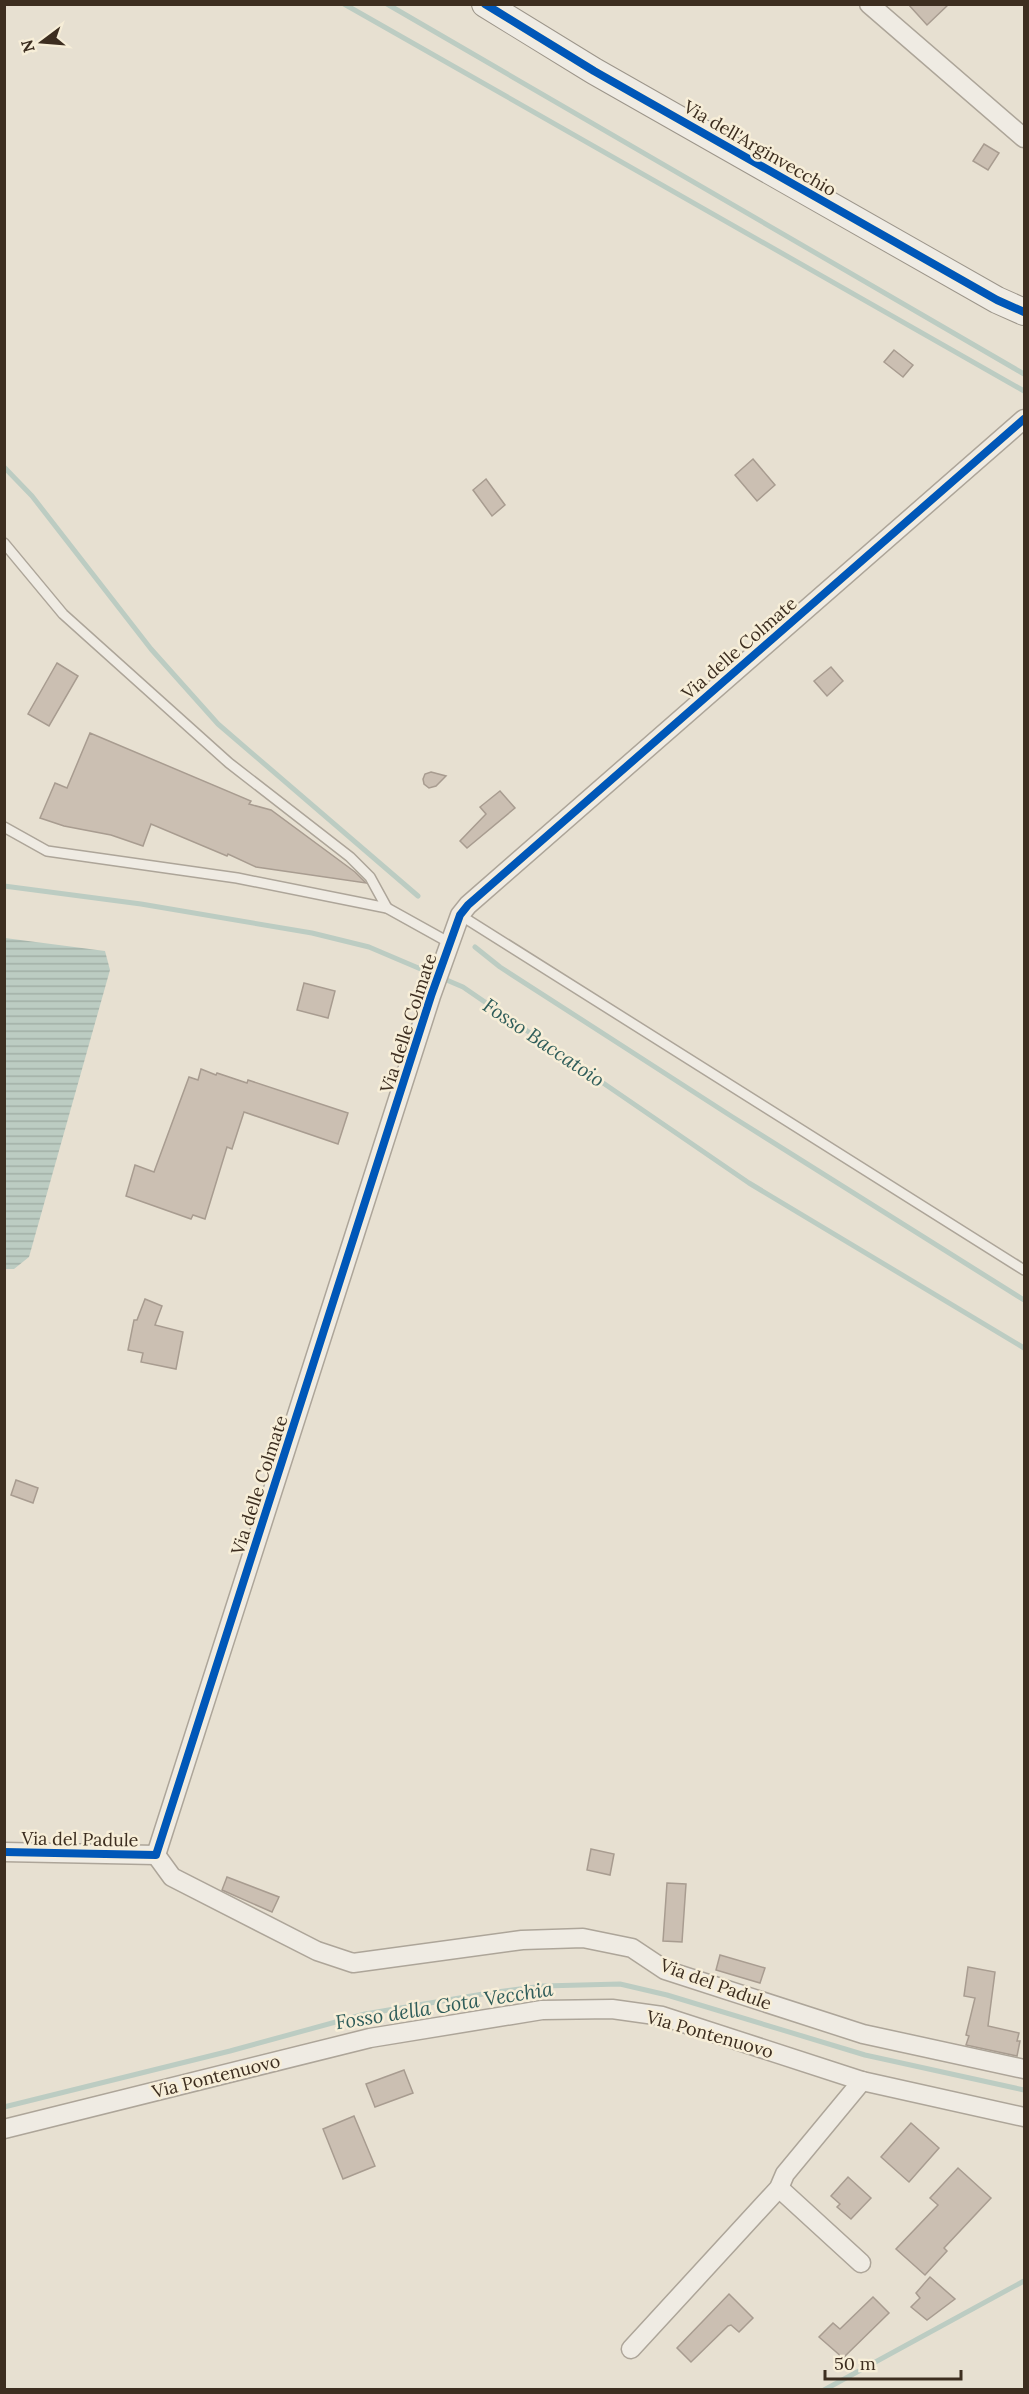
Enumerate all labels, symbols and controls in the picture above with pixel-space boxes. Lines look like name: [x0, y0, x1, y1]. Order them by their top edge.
north arrow: [12, 12, 72, 72]
text: N: [16, 37, 39, 55]
street label: Via dell'Arginvecchio: [679, 94, 841, 201]
street label: Via delle Colmate: [676, 591, 802, 705]
street label: Via delle Colmate: [374, 950, 441, 1097]
water label: Fosso Baccatoio: [478, 992, 610, 1092]
street label: Via delle Colmate: [225, 1412, 292, 1559]
street label: Via del Padule: [20, 1826, 139, 1852]
street label: Via del Padule: [656, 1953, 775, 2015]
water label: Fosso della Gota Vecchia: [333, 1975, 555, 2035]
street label: Via Pontenuovo: [643, 2005, 776, 2063]
street label: Via Pontenuovo: [149, 2049, 282, 2103]
scale bar: [825, 2343, 962, 2381]
text: 50 m: [834, 2352, 876, 2375]

